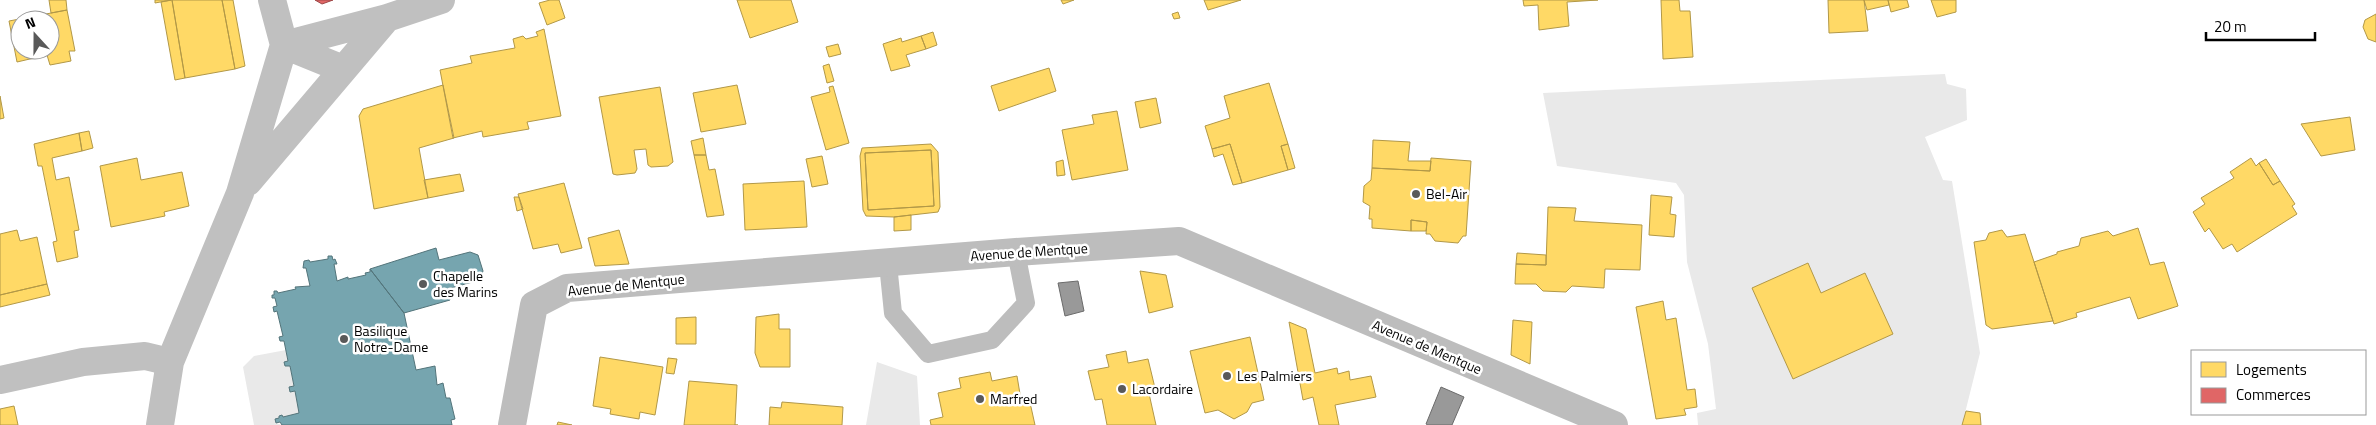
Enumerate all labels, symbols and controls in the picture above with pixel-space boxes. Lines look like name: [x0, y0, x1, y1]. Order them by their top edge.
north arrow: [10, 10, 60, 60]
scale bar: [2206, 10, 2315, 42]
text: N: [22, 11, 38, 34]
text: 20 m: [2214, 15, 2247, 38]
place label: Bel-Air: [1426, 183, 1467, 204]
marker: Bel-Air: [1410, 188, 1422, 200]
street label: Avenue de Mentque: [970, 237, 1088, 266]
place label: Chapelle des Marins: [433, 265, 498, 302]
street label: Avenue de Mentque: [566, 268, 685, 301]
marker: Chapelle des Marins: [417, 278, 429, 290]
street label: Avenue de Mentque: [1369, 314, 1485, 379]
place label: Basilique Notre-Dame: [354, 320, 428, 357]
marker: Basilique Notre-Dame: [338, 333, 350, 345]
legend: [2191, 350, 2366, 415]
text: Logements: [2236, 358, 2307, 381]
place label: Les Palmiers: [1237, 365, 1312, 386]
marker: Les Palmiers: [1221, 370, 1233, 382]
place label: Lacordaire: [1132, 378, 1193, 399]
marker: Lacordaire: [1116, 383, 1128, 395]
text: Commerces: [2236, 383, 2311, 406]
place label: Marfred: [990, 388, 1037, 409]
marker: Marfred: [974, 393, 986, 405]

